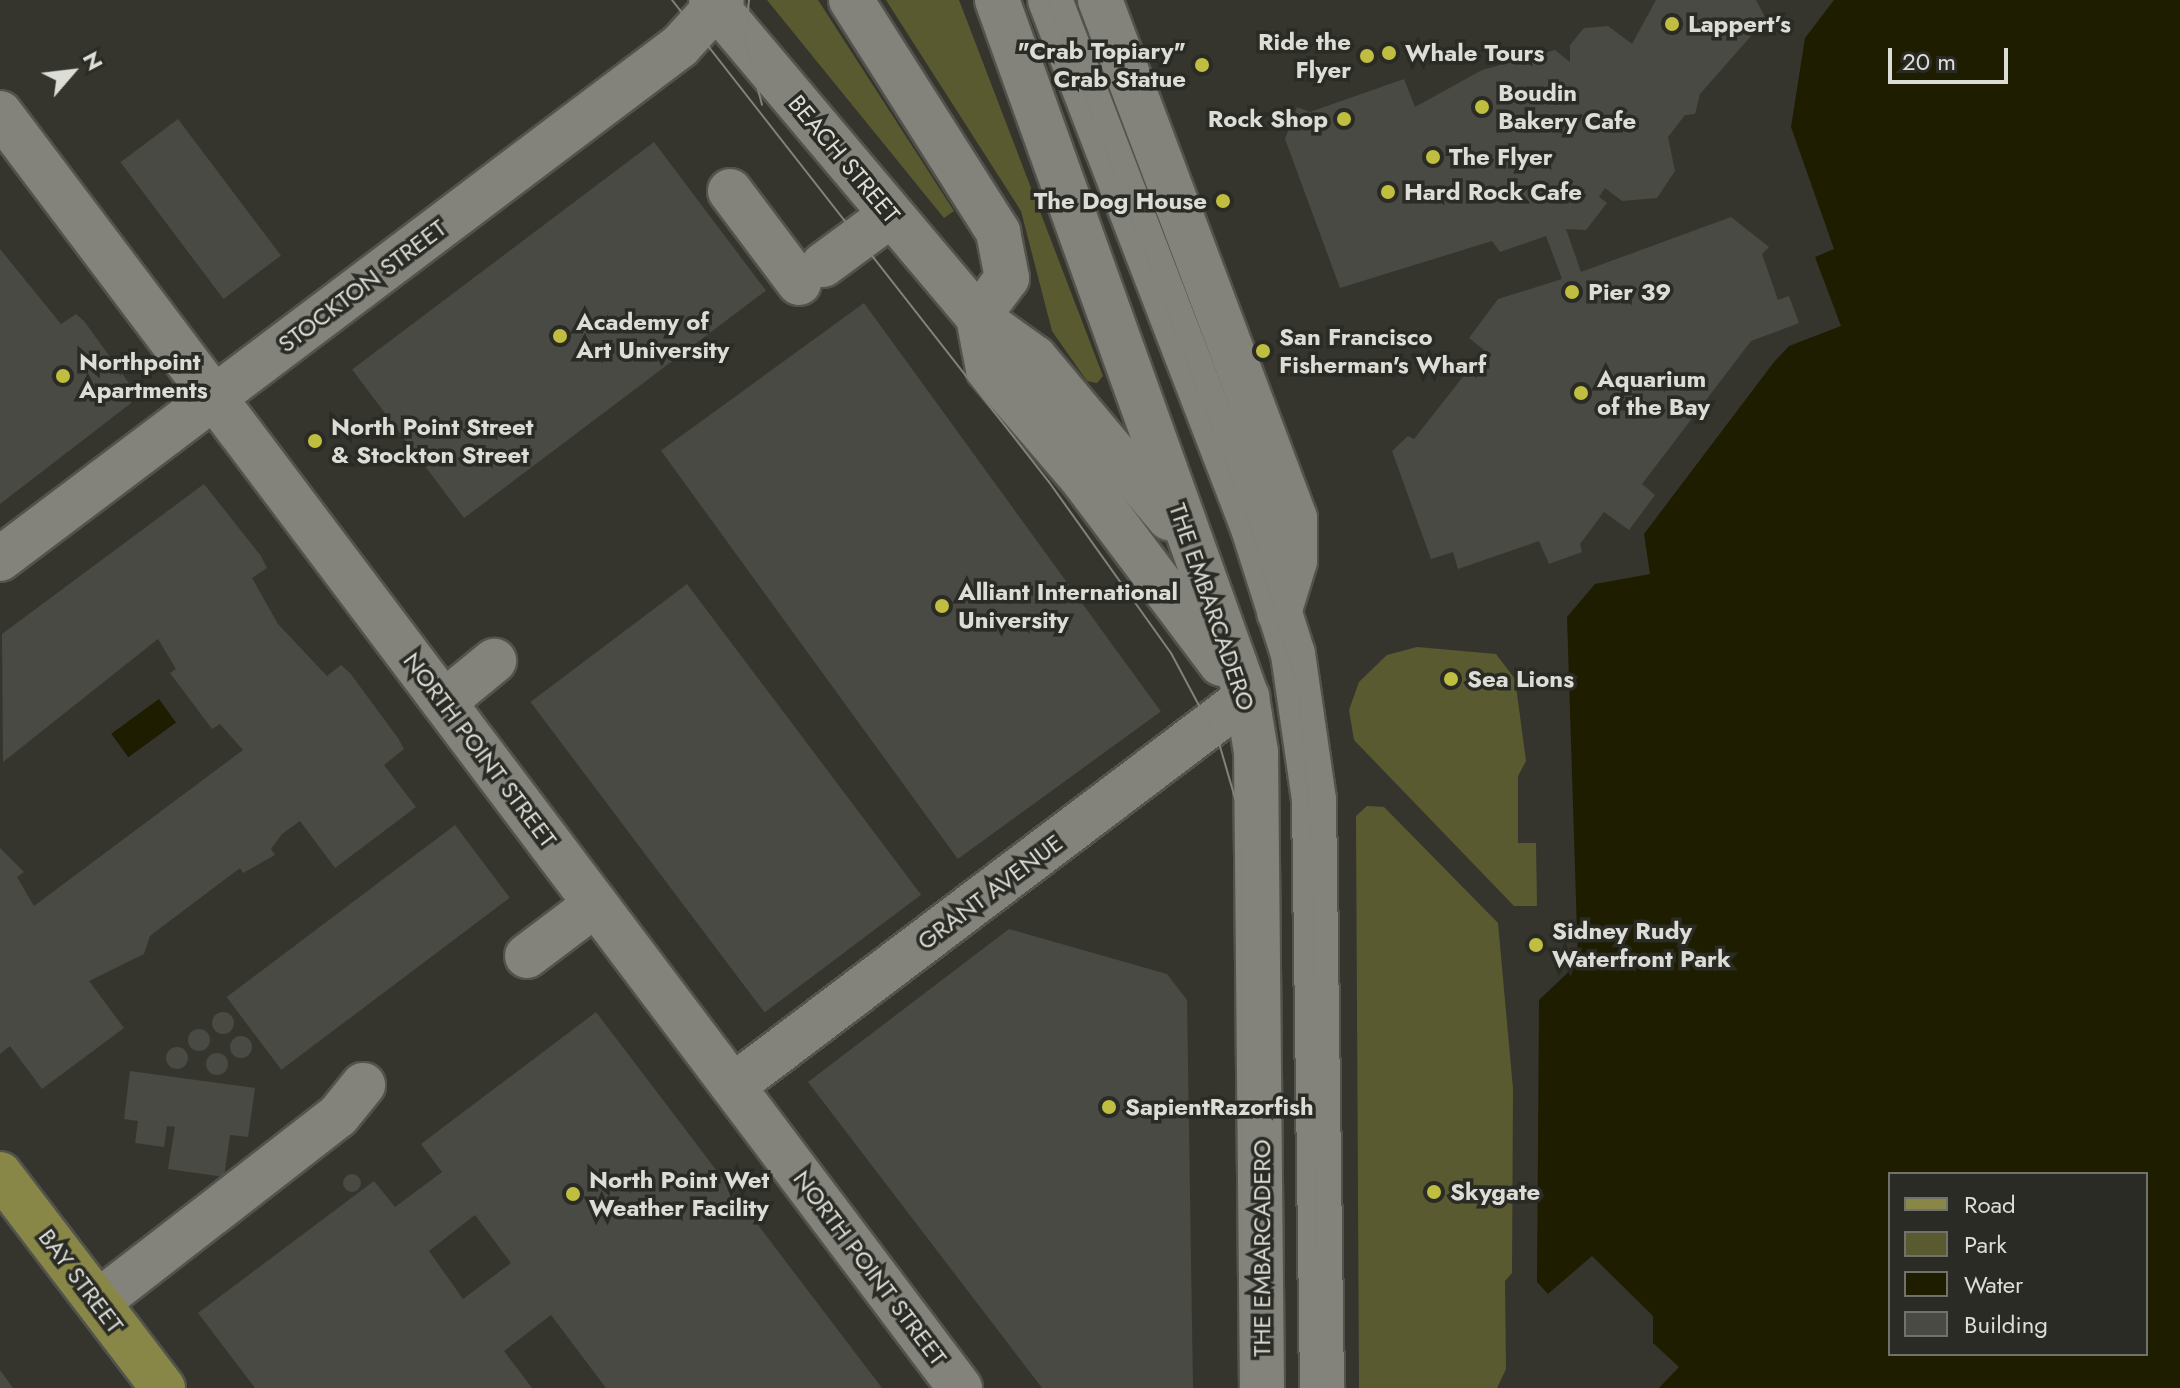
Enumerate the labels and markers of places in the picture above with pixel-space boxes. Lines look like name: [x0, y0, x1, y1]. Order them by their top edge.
place label: Lappert’s: [1688, 10, 1791, 38]
marker: Lappert’s: [1663, 15, 1681, 33]
place label: Ride the Flyer: [1258, 28, 1351, 84]
place label: "Crab Topiary" Crab Statue: [1018, 37, 1186, 93]
place label: Whale Tours: [1405, 39, 1544, 67]
marker: Whale Tours: [1380, 44, 1398, 62]
marker: Ride the Flyer: [1358, 47, 1376, 65]
marker: "Crab Topiary" Crab Statue: [1193, 56, 1211, 74]
place label: Boudin Bakery Cafe: [1498, 79, 1636, 135]
marker: Boudin Bakery Cafe: [1473, 98, 1491, 116]
place label: Rock Shop: [1208, 105, 1328, 133]
marker: Rock Shop: [1335, 110, 1353, 128]
place label: The Flyer: [1449, 143, 1553, 171]
marker: The Flyer: [1424, 148, 1442, 166]
place label: Hard Rock Cafe: [1404, 178, 1582, 206]
marker: Hard Rock Cafe: [1379, 183, 1397, 201]
place label: The Dog House: [1034, 187, 1207, 215]
marker: The Dog House: [1214, 192, 1232, 210]
place label: Pier 39: [1588, 278, 1671, 306]
marker: Pier 39: [1563, 283, 1581, 301]
place label: Academy of Art University: [576, 308, 729, 364]
place label: San Francisco Fisherman's Wharf: [1279, 323, 1486, 379]
marker: Academy of Art University: [551, 327, 569, 345]
marker: San Francisco Fisherman's Wharf: [1254, 342, 1272, 360]
place label: Northpoint Apartments: [79, 348, 208, 404]
place label: Aquarium of the Bay: [1597, 365, 1710, 421]
marker: Northpoint Apartments: [54, 367, 72, 385]
marker: Aquarium of the Bay: [1572, 384, 1590, 402]
place label: North Point Street & Stockton Street: [331, 413, 533, 469]
marker: North Point Street & Stockton Street: [306, 432, 324, 450]
place label: Alliant International University: [958, 578, 1178, 634]
marker: Alliant International University: [933, 597, 951, 615]
place label: Sea Lions: [1467, 665, 1574, 693]
marker: Sea Lions: [1442, 670, 1460, 688]
place label: Sidney Rudy Waterfront Park: [1552, 917, 1731, 973]
marker: Sidney Rudy Waterfront Park: [1527, 936, 1545, 954]
place label: SapientRazorfish: [1125, 1093, 1314, 1121]
marker: SapientRazorfish: [1100, 1098, 1118, 1116]
place label: North Point Wet Weather Facility: [589, 1166, 769, 1222]
place label: Skygate: [1450, 1178, 1540, 1206]
marker: Skygate: [1425, 1183, 1443, 1201]
marker: North Point Wet Weather Facility: [564, 1185, 582, 1203]

